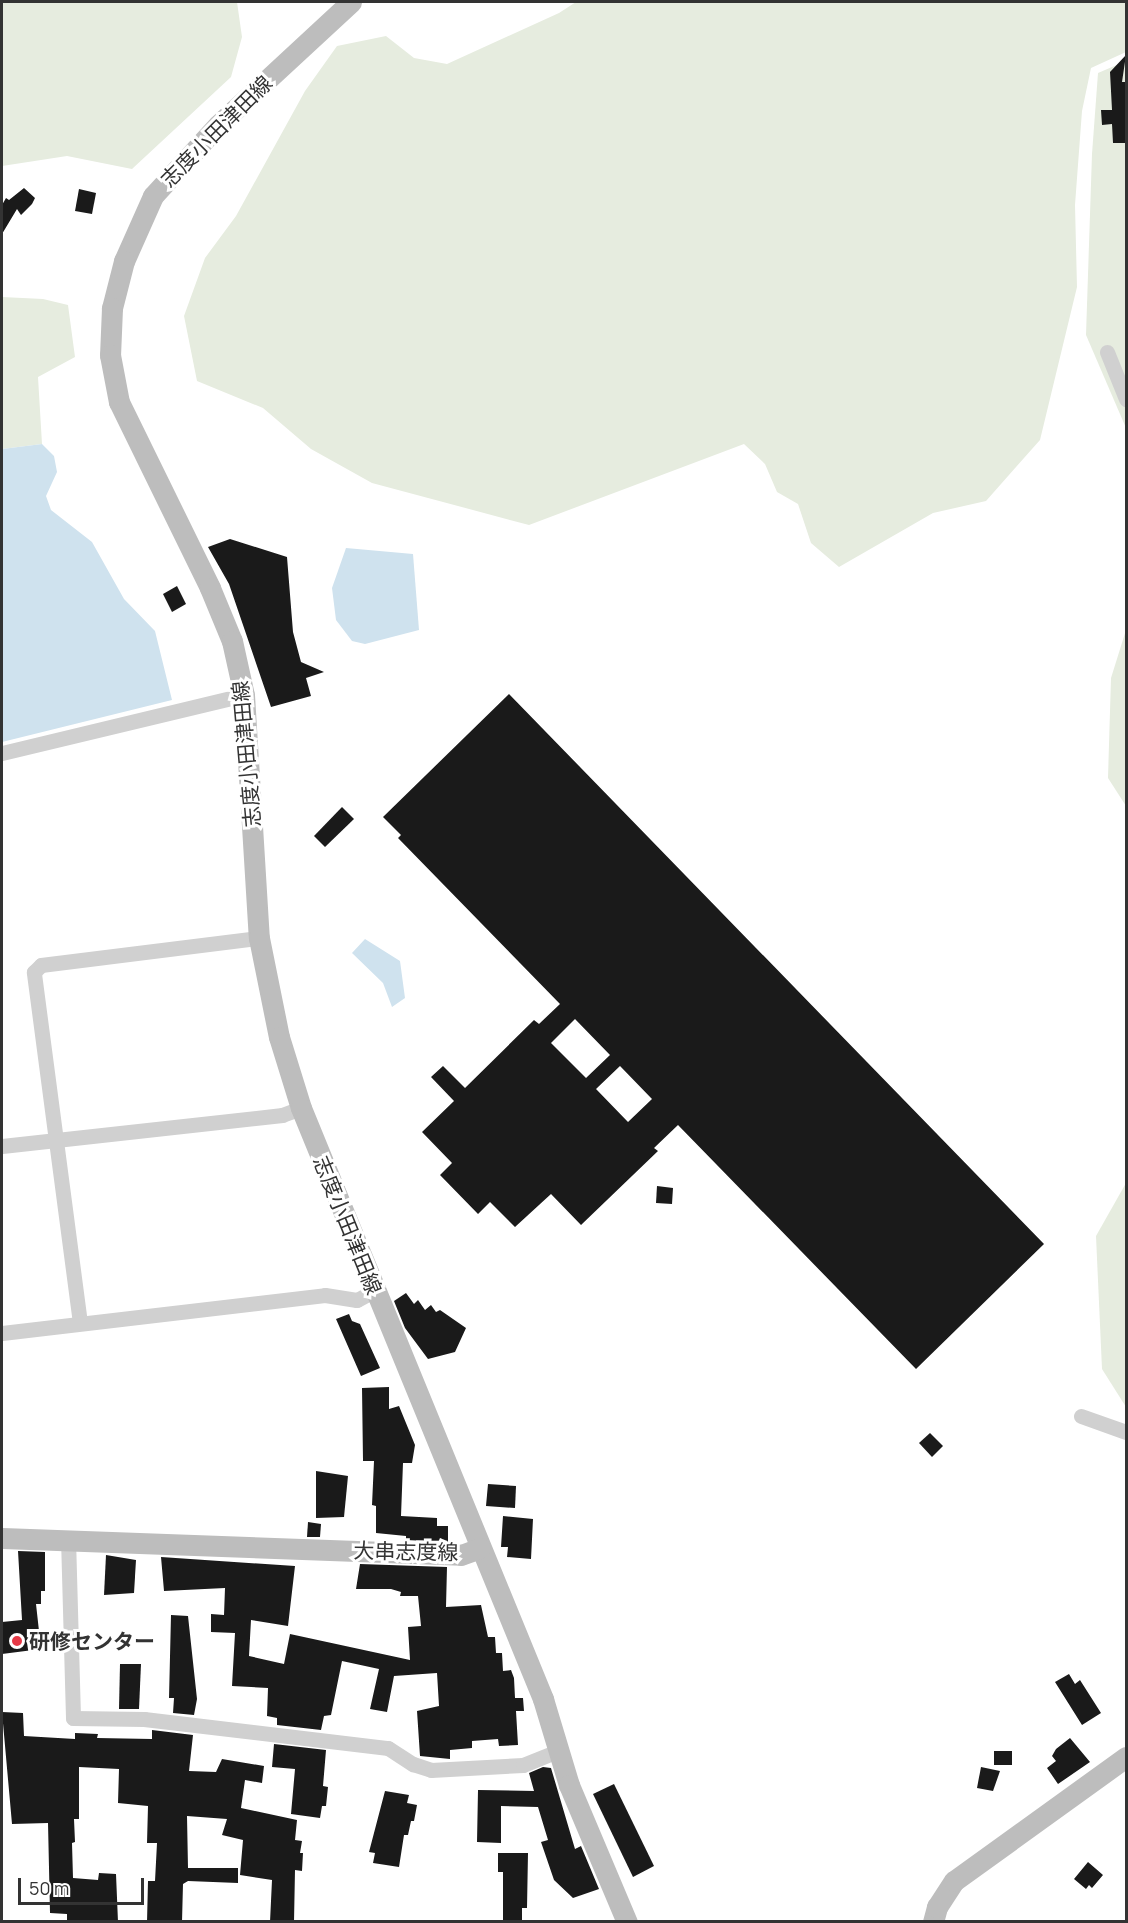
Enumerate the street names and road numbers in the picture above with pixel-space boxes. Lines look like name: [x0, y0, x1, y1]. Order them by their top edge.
street label: 志度小田津田線: [155, 70, 277, 192]
street label: 志度小田津田線: [227, 680, 265, 828]
street label: 志度小田津田線: [309, 1152, 387, 1298]
street label: 大串志度線: [353, 1537, 459, 1565]

